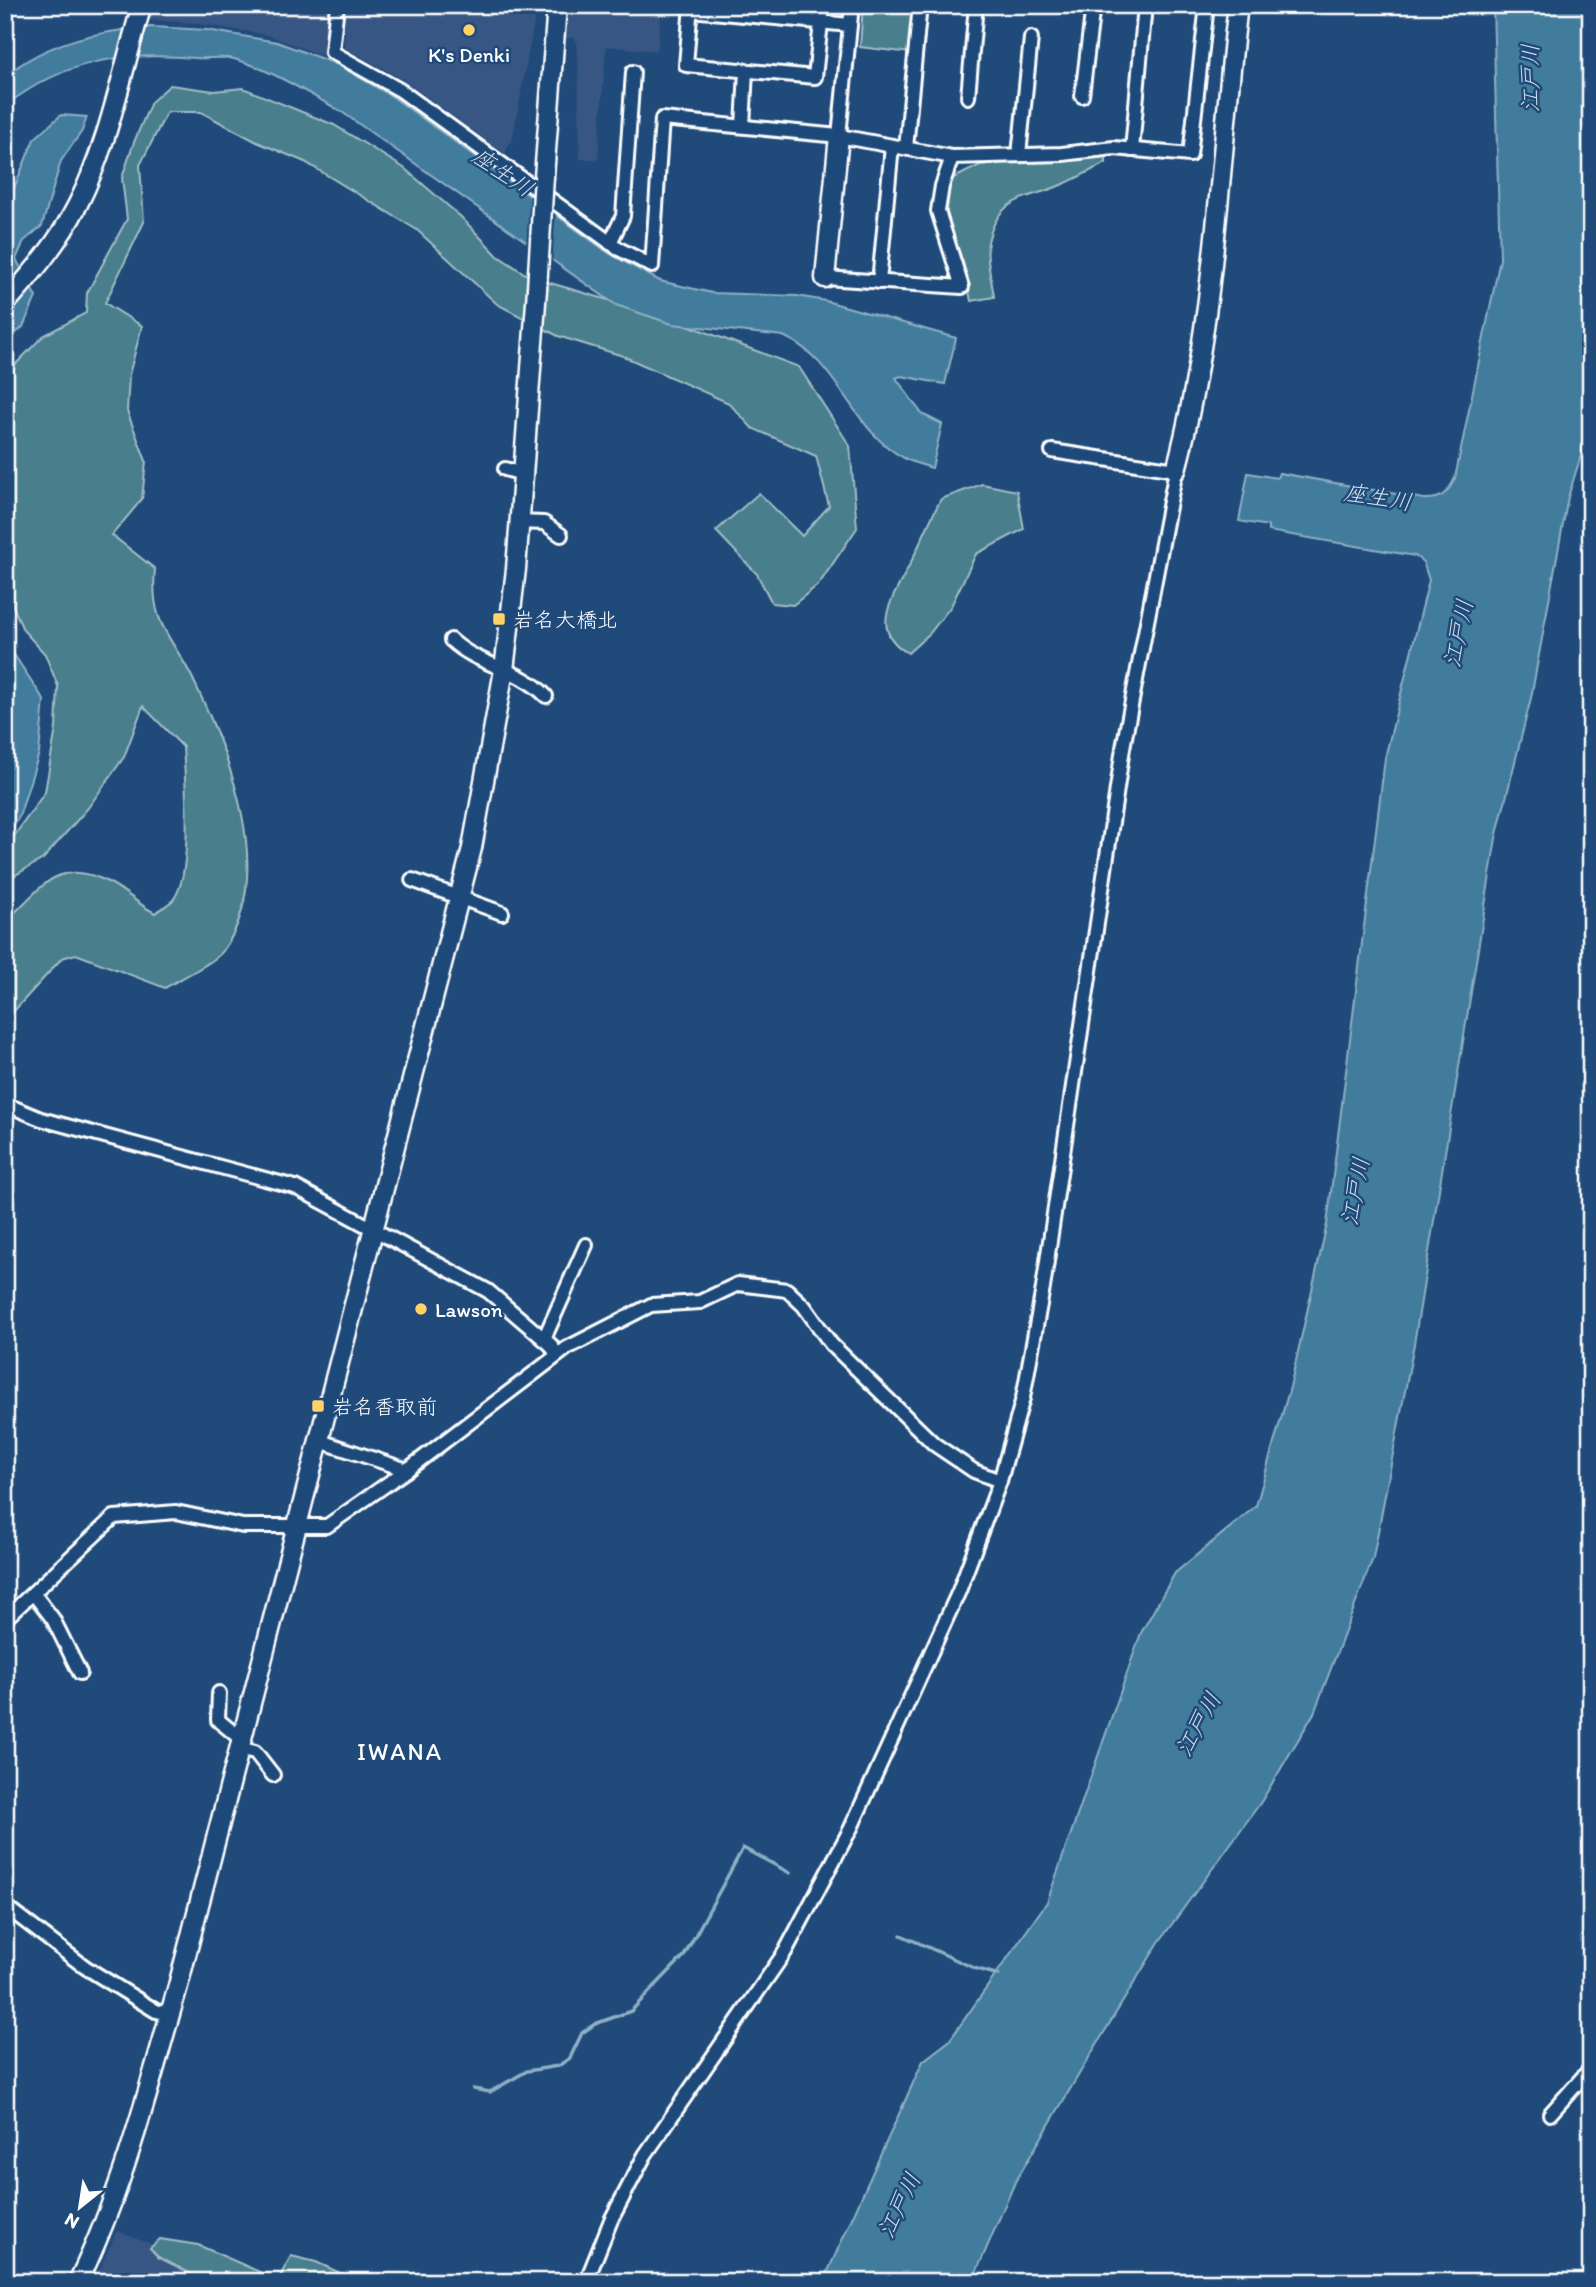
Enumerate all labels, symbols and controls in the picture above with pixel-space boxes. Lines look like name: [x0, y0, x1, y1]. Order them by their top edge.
marker: K's Denki: [461, 22, 477, 38]
place label: K's Denki: [428, 42, 510, 67]
water label: 江戸川: [1516, 44, 1544, 113]
water label: 座生川: [467, 141, 539, 203]
water label: 座生川: [1342, 478, 1414, 516]
water label: 江戸川: [1437, 596, 1479, 670]
place label: 岩名大橋北: [513, 607, 618, 632]
marker: 岩名大橋北: [491, 611, 507, 627]
water label: 江戸川: [1335, 1154, 1375, 1228]
place label: Lawson: [435, 1297, 503, 1322]
marker: Lawson: [413, 1301, 429, 1317]
place label: 岩名香取前: [332, 1394, 437, 1419]
marker: 岩名香取前: [310, 1398, 326, 1414]
water label: 江戸川: [1169, 1687, 1227, 1761]
district label: IWANA: [357, 1737, 443, 1766]
water label: 江戸川: [871, 2168, 927, 2242]
north arrow: [46, 2172, 116, 2242]
text: N: [60, 2208, 83, 2234]

